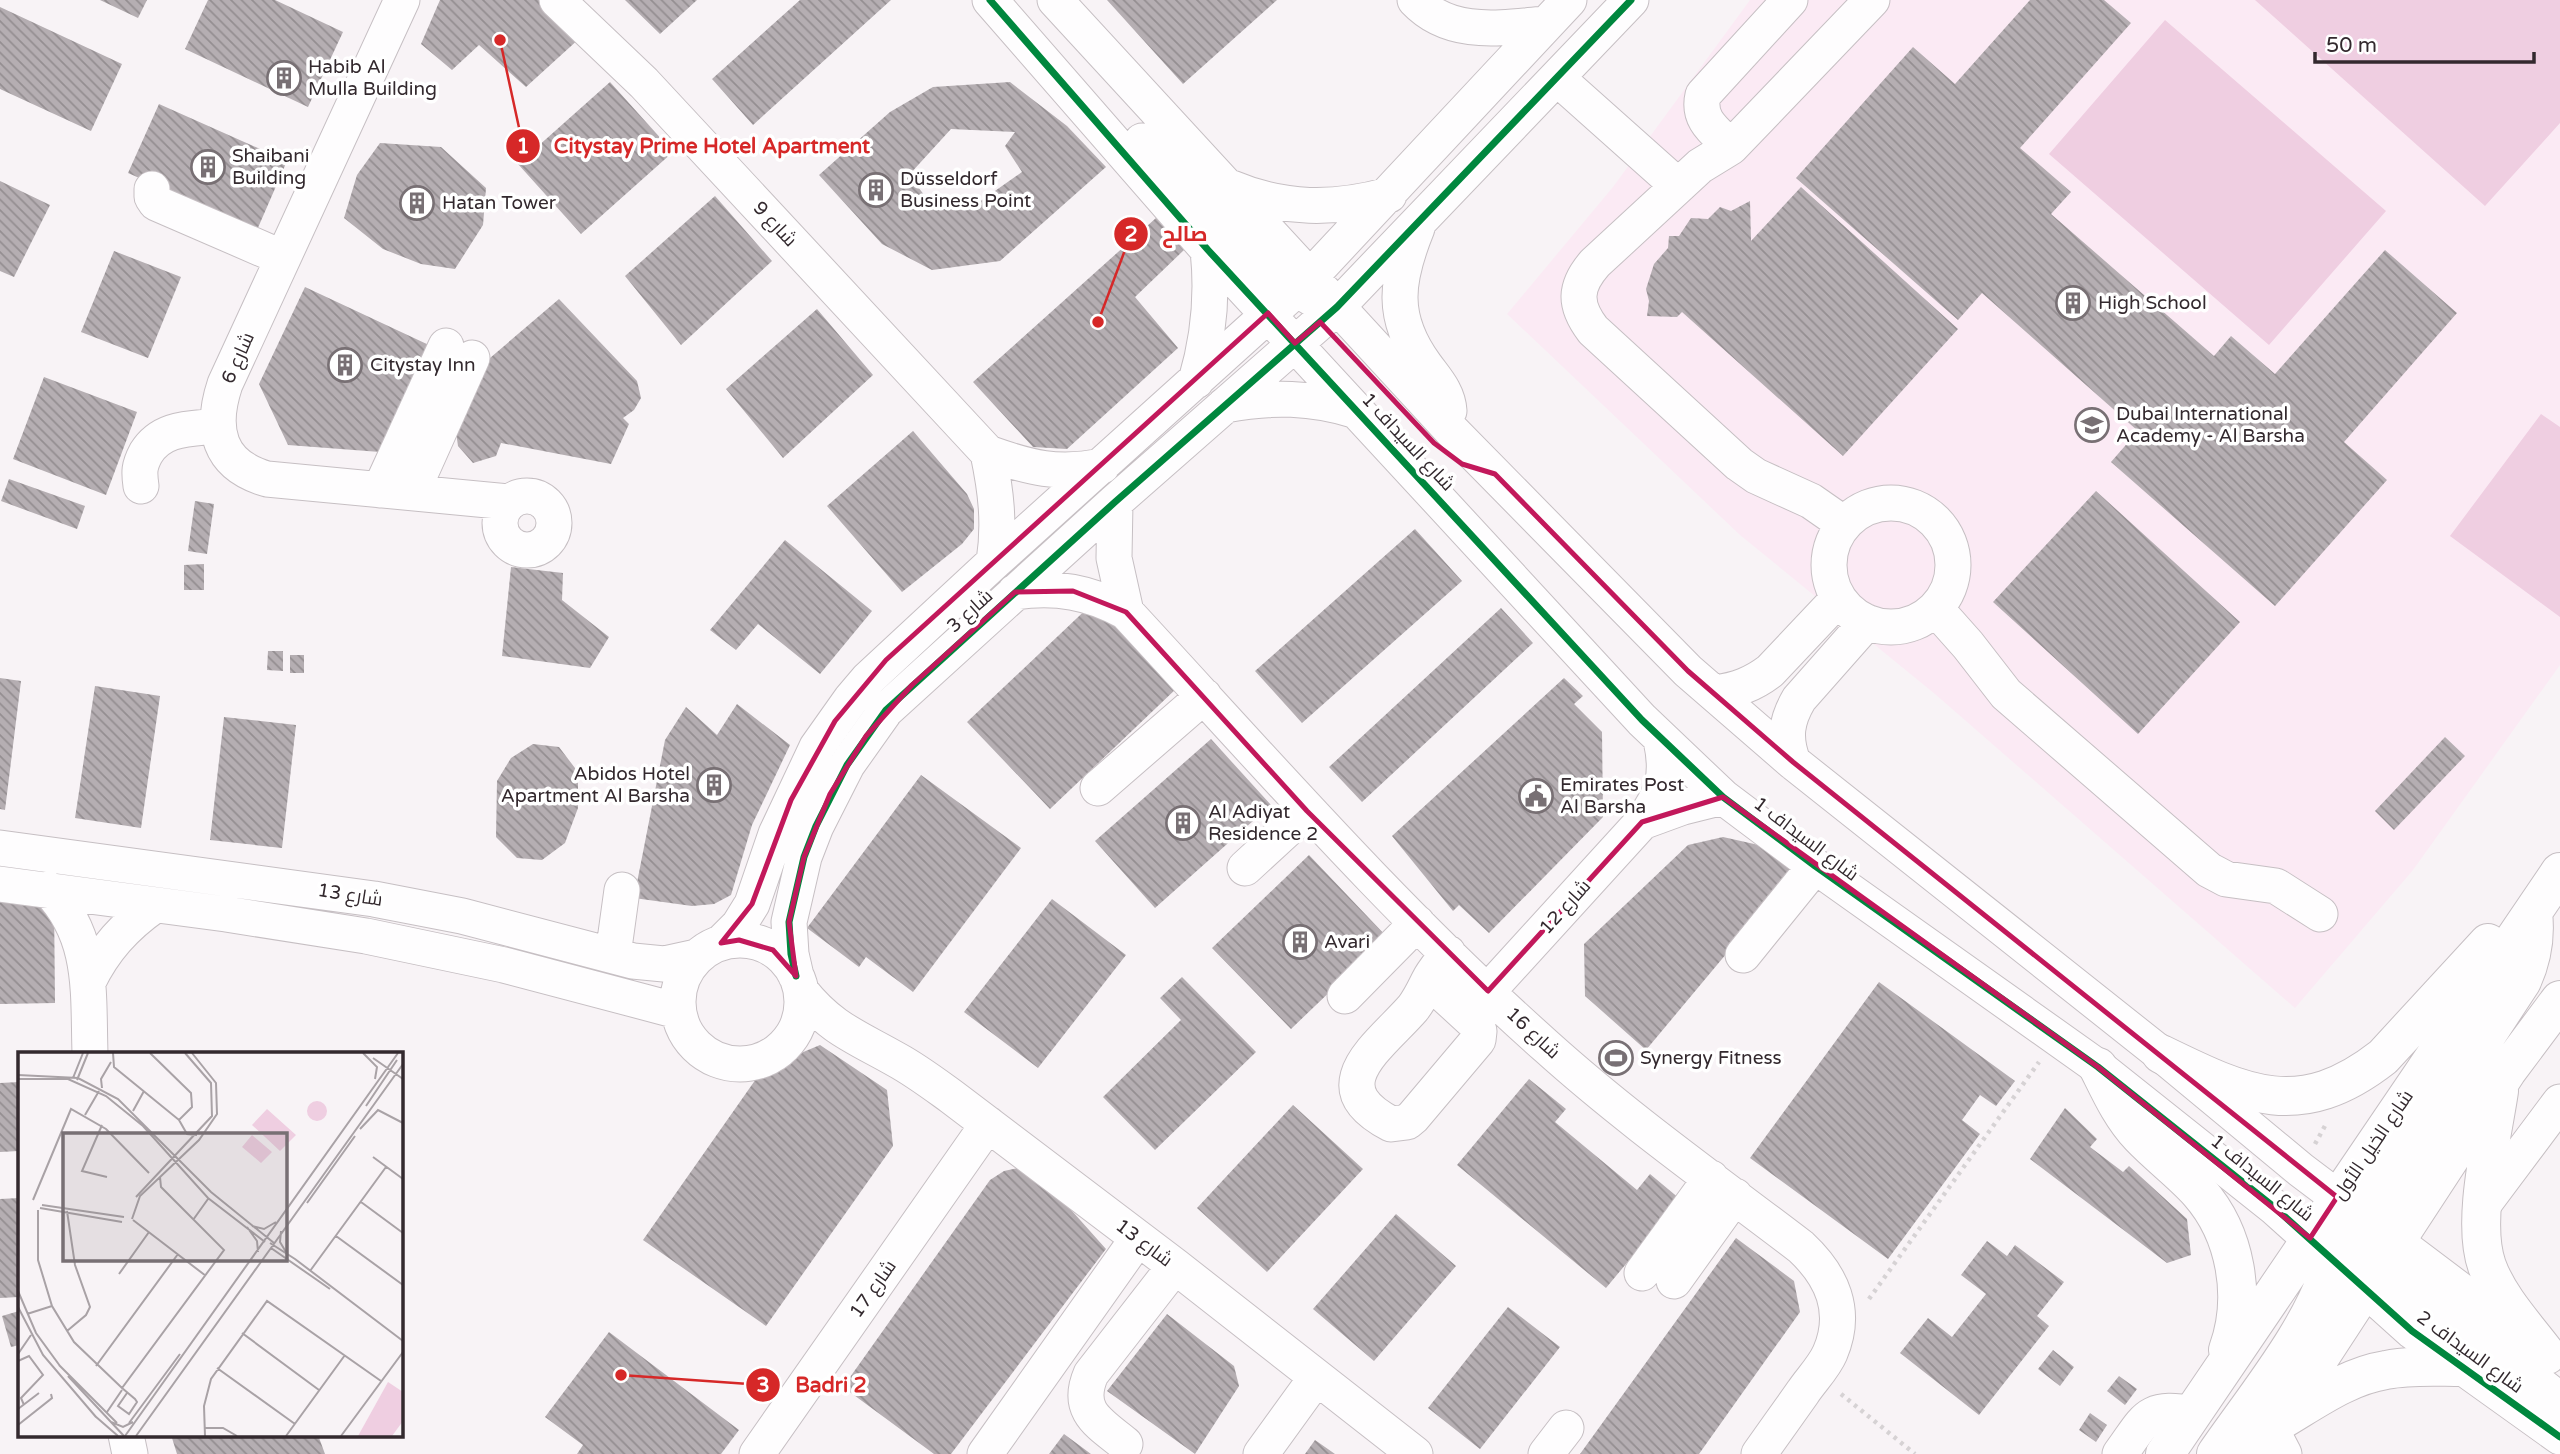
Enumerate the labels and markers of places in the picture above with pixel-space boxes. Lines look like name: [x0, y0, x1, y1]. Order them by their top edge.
place label: Habib Al Mulla Building: [308, 56, 437, 100]
building icon: Habib Al Mulla Building: [265, 59, 303, 97]
callout: Citystay Prime Hotel Apartment: [505, 125, 885, 167]
place label: Shaibani Building: [232, 145, 310, 189]
building icon: Shaibani Building: [189, 148, 227, 186]
place label: Düsseldorf Business Point: [900, 168, 1031, 212]
building icon: Düsseldorf Business Point: [857, 171, 895, 209]
building icon: Hatan Tower: [398, 184, 436, 222]
place label: Hatan Tower: [442, 192, 557, 214]
callout: صالح: [1113, 213, 1221, 255]
building icon: High School: [2054, 284, 2092, 322]
place label: High School: [2098, 292, 2207, 314]
building icon: Citystay Inn: [326, 346, 364, 384]
place label: Citystay Inn: [370, 354, 476, 376]
place label: Dubai International Academy - Al Barsha: [2116, 403, 2305, 447]
school or university icon: Dubai International Academy - Al Barsha: [2073, 406, 2111, 444]
place label: Abidos Hotel Apartment Al Barsha: [501, 763, 690, 807]
building icon: Abidos Hotel Apartment Al Barsha: [695, 766, 733, 804]
place label: Emirates Post Al Barsha: [1560, 774, 1684, 818]
public building icon: Emirates Post Al Barsha: [1517, 777, 1555, 815]
place label: Al Adiyat Residence 2: [1208, 801, 1318, 845]
building icon: Al Adiyat Residence 2: [1164, 804, 1202, 842]
building icon: Avari: [1281, 923, 1319, 961]
place label: Avari: [1324, 931, 1370, 953]
sports icon: Synergy Fitness: [1597, 1039, 1635, 1077]
place label: Synergy Fitness: [1640, 1047, 1782, 1069]
callout: Badri 2: [746, 1364, 881, 1406]

